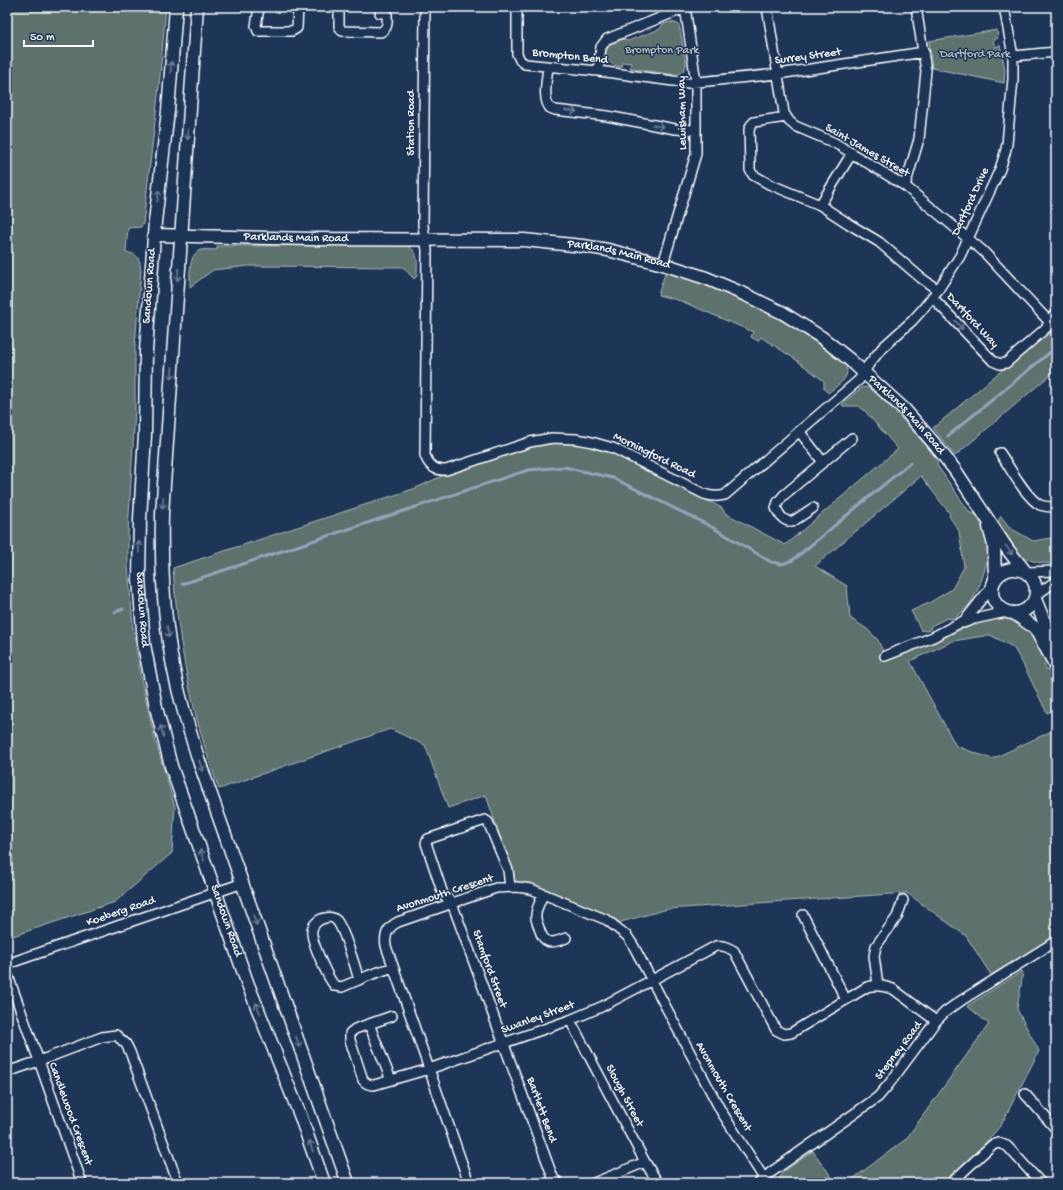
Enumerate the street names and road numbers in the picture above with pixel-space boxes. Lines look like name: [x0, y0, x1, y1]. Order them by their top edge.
street label: Surrey Street: [774, 45, 843, 69]
street label: Brompton Bend: [531, 46, 609, 68]
street label: Lewisham Way: [675, 76, 691, 150]
street label: Station Road: [405, 89, 419, 156]
street label: Saint James Street: [822, 121, 913, 181]
street label: Dartford Drive: [949, 165, 993, 239]
street label: Parklands Main Road: [242, 230, 349, 246]
street label: Parklands Main Road: [566, 237, 673, 273]
street label: Sandown Road: [140, 247, 160, 324]
street label: Dartford Way: [942, 290, 1001, 352]
street label: Parklands Main Road: [864, 372, 948, 458]
street label: Morningford Road: [611, 430, 698, 482]
street label: Sandown Road: [132, 572, 151, 648]
street label: Avonmouth Crescent: [395, 871, 496, 916]
street label: Sandown Road: [206, 883, 245, 960]
street label: Koeberg Road: [85, 893, 158, 930]
street label: Stamford Street: [468, 928, 510, 1011]
street label: Swanley Street: [500, 998, 578, 1038]
street label: Stepney Road: [873, 1018, 926, 1083]
street label: Avonmouth Crescent: [692, 1040, 755, 1135]
street label: Candlewood Crescent: [45, 1061, 96, 1168]
street label: Slough Street: [602, 1063, 647, 1130]
street label: Bartlett Bend: [522, 1074, 560, 1145]

